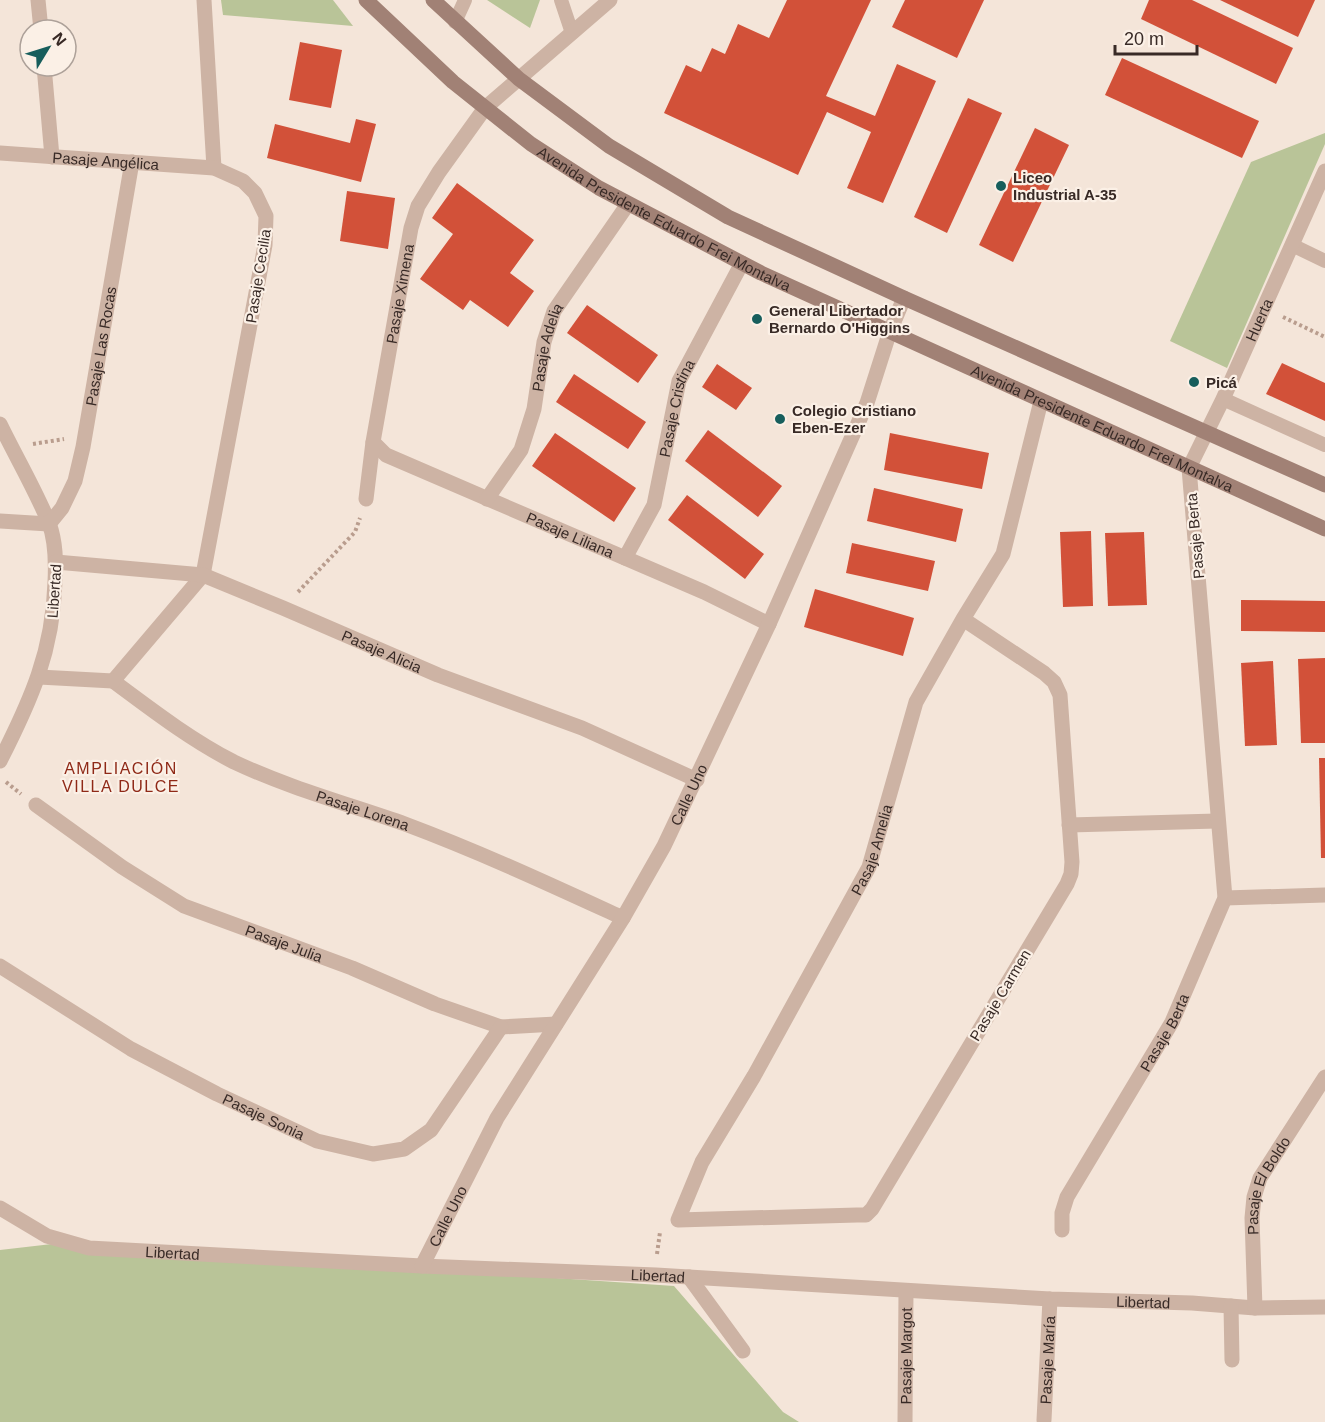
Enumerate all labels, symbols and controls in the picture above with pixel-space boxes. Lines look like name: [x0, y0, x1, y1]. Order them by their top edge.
north arrow: [18, 18, 78, 78]
scale bar: [1115, 18, 1198, 56]
text: N: [49, 29, 70, 49]
text: 20 m: [1124, 29, 1164, 49]
street label: Avenida Presidente Eduardo Frei Montalva: [535, 142, 794, 294]
street label: Pasaje Angélica: [52, 148, 160, 173]
place label: Liceo Industrial A-35: [1013, 169, 1117, 203]
marker: Liceo Industrial A-35: [994, 179, 1008, 193]
street label: Pasaje Cecilia: [242, 227, 274, 324]
street label: Pasaje Ximena: [382, 242, 417, 345]
street label: Pasaje Las Rocas: [82, 285, 119, 407]
street label: Huerta: [1242, 295, 1276, 344]
street label: Pasaje Adelia: [528, 299, 566, 393]
place label: General Libertador Bernardo O'Higgins: [769, 302, 910, 336]
marker: General Libertador Bernardo O'Higgins: [750, 312, 764, 326]
street label: Pasaje Cristina: [655, 356, 698, 459]
street label: Avenida Presidente Eduardo Frei Montalva: [969, 361, 1237, 495]
place label: Picá: [1206, 374, 1238, 391]
marker: Picá: [1187, 375, 1201, 389]
place label: Colegio Cristiano Eben-Ezer: [792, 402, 916, 436]
marker: Colegio Cristiano Eben-Ezer: [773, 412, 787, 426]
street label: Pasaje Berta: [1183, 492, 1207, 580]
street label: Pasaje Liliana: [524, 508, 617, 561]
street label: Libertad: [44, 563, 64, 619]
street label: Pasaje Alicia: [340, 626, 425, 676]
district label: AMPLIACIÓN VILLA DULCE: [62, 759, 180, 795]
street label: Calle Uno: [667, 761, 710, 828]
street label: Pasaje Lorena: [314, 787, 412, 834]
street label: Pasaje Amelia: [847, 802, 895, 898]
street label: Pasaje Julia: [243, 921, 326, 965]
street label: Pasaje Carmen: [966, 946, 1034, 1044]
street label: Pasaje Berta: [1136, 990, 1192, 1074]
street label: Pasaje Sonia: [220, 1090, 308, 1143]
street label: Pasaje El Boldo: [1243, 1133, 1293, 1235]
street label: Calle Uno: [425, 1183, 470, 1249]
street label: Libertad: [145, 1243, 200, 1262]
street label: Libertad: [631, 1266, 686, 1285]
street label: Libertad: [1116, 1292, 1171, 1311]
street label: Pasaje Margot: [897, 1307, 914, 1404]
street label: Pasaje María: [1036, 1315, 1058, 1405]

